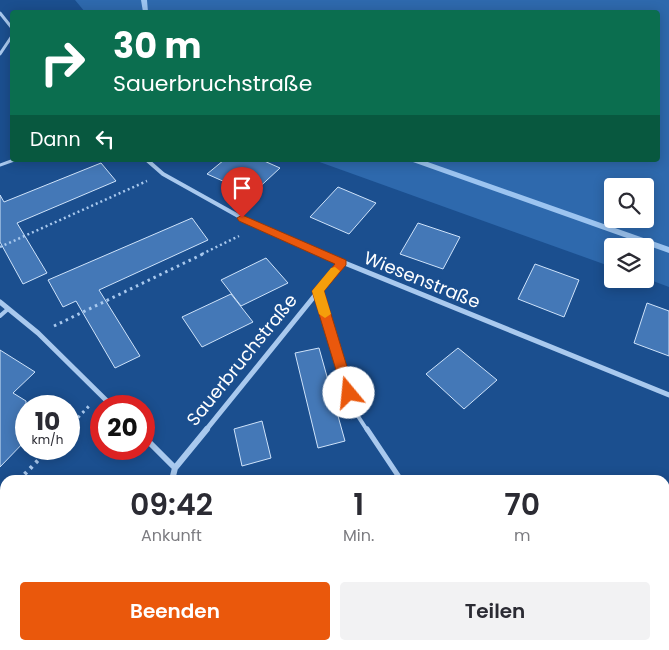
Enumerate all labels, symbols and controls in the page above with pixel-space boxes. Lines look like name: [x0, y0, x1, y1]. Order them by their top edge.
text: 30 m: [113, 21, 201, 70]
icon: right: [30, 30, 95, 95]
text: Sauerbruchstraße: [113, 68, 313, 99]
icon: left: [91, 125, 119, 153]
text: Dann: [30, 126, 81, 153]
pin: [221, 167, 263, 218]
icon: arrive: [228, 174, 256, 202]
map controls: [604, 178, 654, 288]
button: search: [604, 178, 654, 228]
button: layers: [604, 238, 654, 288]
street label: Wiesenstraße: [360, 245, 484, 314]
street label: Sauerbruchstraße: [181, 288, 303, 431]
position arrow: [322, 366, 374, 418]
speed limit sign: 20: [90, 395, 155, 460]
text: 10: [35, 404, 60, 439]
text: km/h: [32, 431, 63, 448]
text: 09:42: [130, 483, 213, 526]
text: 1: [353, 483, 364, 526]
text: 70: [504, 483, 540, 526]
text: Ankunft: [141, 524, 202, 547]
text: Min.: [343, 524, 374, 547]
text: m: [514, 524, 530, 547]
button: Beenden: [20, 582, 330, 640]
button: Teilen: [340, 582, 650, 640]

